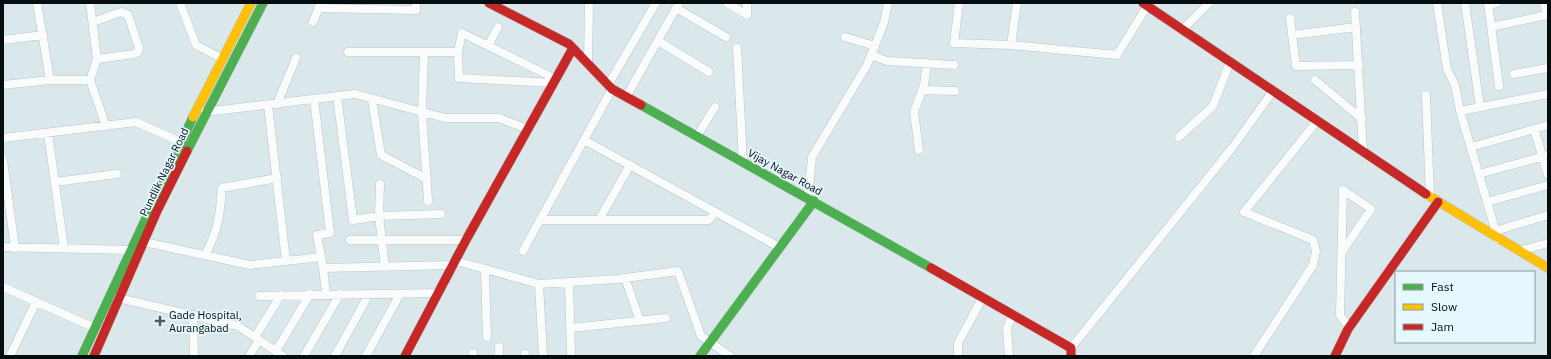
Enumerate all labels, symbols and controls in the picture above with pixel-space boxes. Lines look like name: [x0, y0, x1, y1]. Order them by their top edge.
street label: Pundlik Nagar Road: [136, 125, 192, 219]
street label: Vijay Nagar Road: [745, 146, 825, 198]
legend: [1395, 271, 1535, 343]
text: Fast: [1431, 279, 1454, 294]
text: Slow: [1431, 299, 1457, 314]
place label: Gade Hospital, Aurangabad: [169, 308, 242, 335]
marker: Gade Hospital, Aurangabad: [154, 315, 166, 327]
text: Jam: [1431, 319, 1454, 334]

